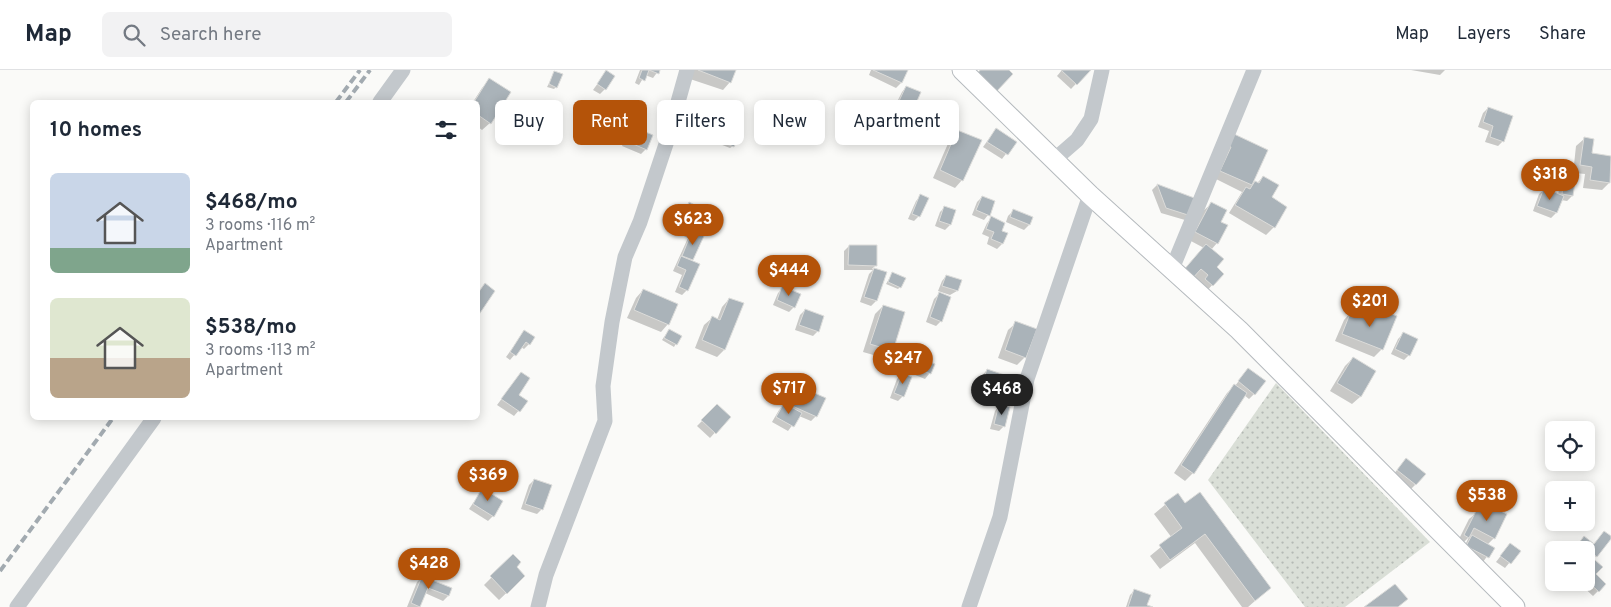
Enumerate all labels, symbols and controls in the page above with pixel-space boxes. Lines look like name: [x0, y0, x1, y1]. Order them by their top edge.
search box: [102, 12, 452, 57]
text: Map: [25, 20, 72, 50]
icon: search: [120, 21, 148, 49]
text: Search here: [160, 23, 261, 47]
text: Map: [1395, 23, 1429, 46]
text: Layers: [1457, 23, 1511, 46]
text: Share: [1539, 23, 1586, 46]
chip: Buy: [495, 100, 563, 145]
chip: Rent: [573, 100, 647, 145]
chip: Filters: [657, 100, 744, 145]
chip: New: [754, 100, 825, 145]
chip: Apartment: [835, 100, 959, 145]
icon: filters: [432, 116, 460, 144]
text: 10 homes: [50, 117, 142, 144]
pin: $318: [1520, 158, 1580, 201]
text: $318: [1532, 165, 1568, 185]
text: $468/mo: [205, 189, 298, 216]
icon: home: [90, 193, 150, 253]
pin: $623: [663, 204, 723, 246]
text: $623: [674, 210, 712, 230]
text: 3 rooms · 116 m²: [205, 216, 315, 236]
text: Apartment: [205, 236, 283, 256]
pin: $444: [759, 254, 819, 297]
text: $444: [769, 261, 809, 281]
pin: $201: [1340, 286, 1400, 328]
text: $201: [1352, 292, 1388, 312]
text: $538/mo: [205, 314, 297, 341]
icon: home: [90, 318, 150, 378]
text: 3 rooms · 113 m²: [205, 341, 316, 361]
pin: $247: [873, 342, 933, 385]
text: $247: [884, 349, 922, 369]
text: Apartment: [205, 361, 283, 381]
pin: $717: [759, 372, 819, 415]
pin: $468: [972, 374, 1032, 416]
text: $717: [772, 379, 806, 399]
text: $468: [982, 380, 1022, 400]
map controls: [1545, 421, 1595, 591]
button: locate: [1545, 421, 1595, 471]
pin: $369: [458, 460, 518, 502]
text: $369: [469, 466, 507, 486]
pin: $538: [1457, 480, 1517, 522]
button: +: [1545, 481, 1595, 531]
text: $538: [1467, 486, 1507, 506]
button: −: [1545, 541, 1595, 591]
pin: $428: [399, 548, 459, 590]
text: $428: [409, 554, 449, 574]

